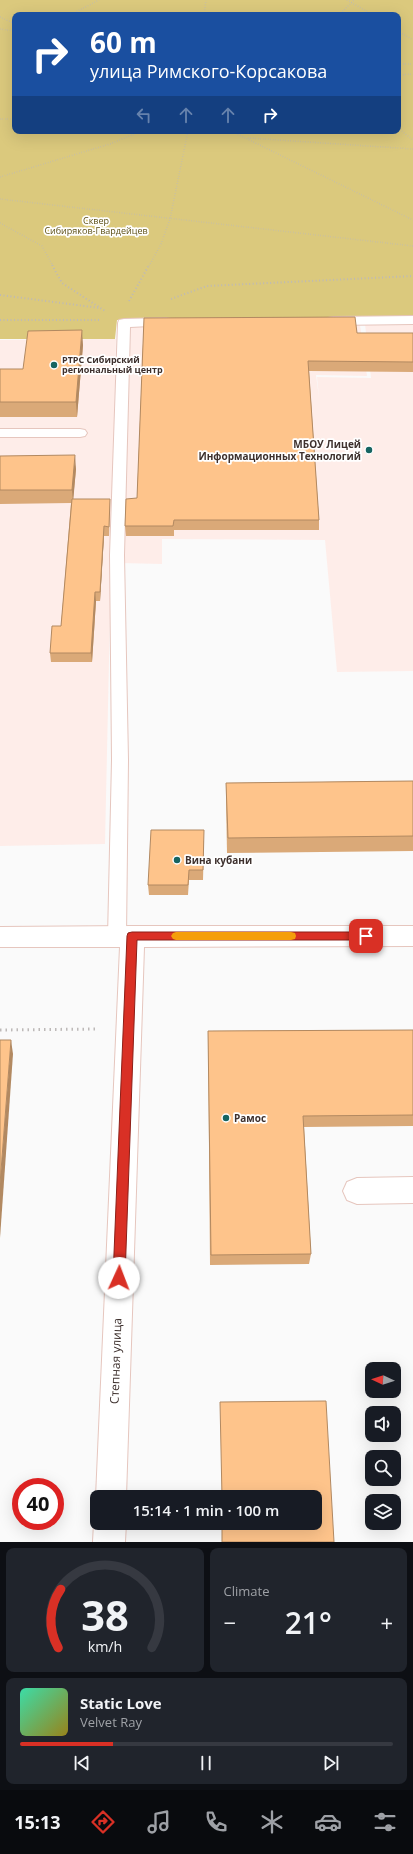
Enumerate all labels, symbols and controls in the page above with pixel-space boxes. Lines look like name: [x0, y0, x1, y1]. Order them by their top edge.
text: 60 m: [90, 23, 157, 61]
icon: right: [24, 28, 76, 80]
text: улица Римского-Корсакова: [90, 59, 327, 83]
icon: left: [133, 104, 155, 126]
icon: ahead: [175, 104, 197, 126]
icon: ahead: [217, 104, 239, 126]
icon: right: [259, 104, 281, 126]
park label: Сквер Сибиряков-Гвардейцев: [44, 214, 148, 237]
place label: РТРС Сибирский региональный центр: [62, 353, 163, 376]
marker: РТРС Сибирский региональный центр: [49, 360, 59, 370]
place label: МБОУ Лицей Информационных Технологий: [198, 437, 361, 463]
marker: МБОУ Лицей Информационных Технологий: [364, 445, 374, 455]
place label: Вина кубани: [185, 853, 252, 867]
marker: Вина кубани: [172, 855, 182, 865]
pin: [349, 919, 383, 953]
icon: arrive: [355, 925, 377, 947]
place label: Рамос: [234, 1111, 266, 1125]
marker: Рамос: [221, 1113, 231, 1123]
position arrow: [98, 1257, 140, 1299]
street label: Степная улица: [106, 1318, 125, 1404]
north arrow: [365, 1362, 401, 1398]
map controls: [365, 1362, 401, 1530]
button: sound: [365, 1406, 401, 1442]
button: search: [365, 1450, 401, 1486]
speed limit sign: 40: [12, 1478, 64, 1530]
button: layers: [365, 1494, 401, 1530]
text: 15:14 · 1 min · 100 m: [133, 1500, 279, 1520]
text: Climate: [224, 1582, 269, 1600]
text: 38: [81, 1587, 129, 1643]
text: 21°: [285, 1602, 332, 1643]
text: −: [224, 1607, 236, 1637]
text: +: [380, 1607, 393, 1637]
text: km/h: [87, 1637, 122, 1656]
text: Static Love: [80, 1693, 162, 1713]
text: Velvet Ray: [80, 1713, 142, 1731]
icon: previous: [71, 1752, 93, 1774]
icon: pause: [195, 1752, 217, 1774]
icon: next: [320, 1752, 342, 1774]
icon: directions: [89, 1808, 117, 1836]
icon: music: [145, 1808, 173, 1836]
icon: phone: [202, 1808, 230, 1836]
icon: climate: [258, 1808, 286, 1836]
icon: car: [314, 1808, 342, 1836]
icon: filters: [371, 1808, 399, 1836]
text: 15:13: [14, 1810, 61, 1834]

